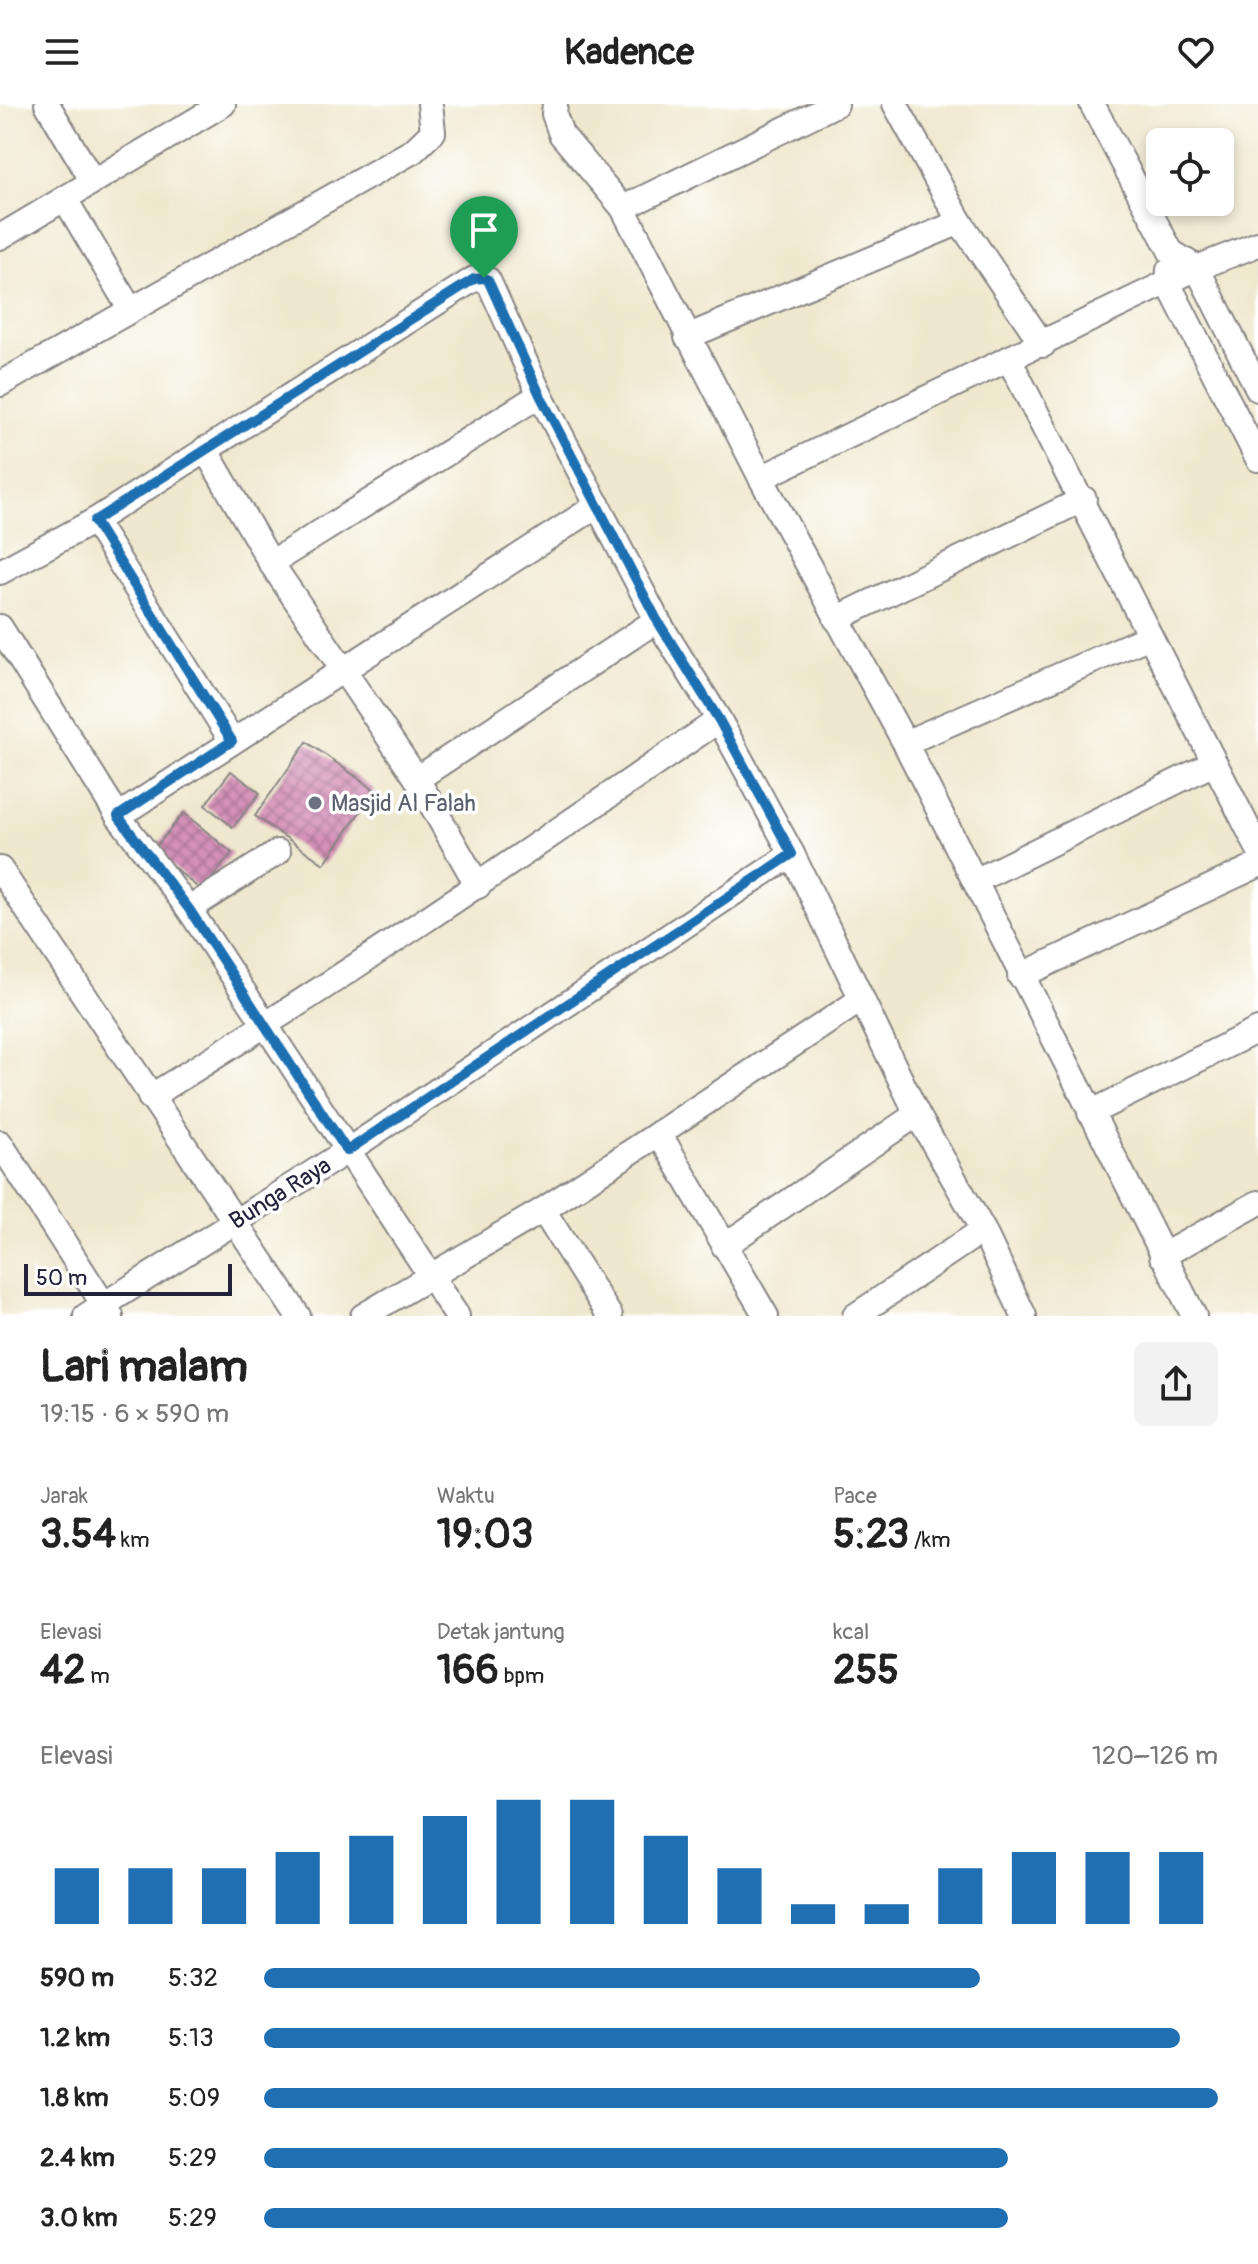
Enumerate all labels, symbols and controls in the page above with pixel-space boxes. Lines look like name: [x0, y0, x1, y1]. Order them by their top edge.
icon: menu: [40, 30, 84, 74]
text: Kadence: [564, 30, 694, 75]
icon: heart: [1174, 30, 1218, 74]
map controls: [1146, 128, 1234, 216]
button: locate: [1146, 128, 1234, 216]
pin: [450, 196, 518, 278]
icon: arrive: [462, 208, 506, 252]
place label: Masjid Al Falah: [331, 789, 476, 818]
marker: Masjid Al Falah: [306, 794, 324, 812]
street label: Bunga Raya: [224, 1151, 336, 1236]
scale bar: [24, 1260, 232, 1296]
text: 50 m: [36, 1264, 87, 1292]
text: Lari malam: [40, 1340, 248, 1395]
button: share: [1134, 1342, 1218, 1426]
text: 19:15 · 6 × 590 m: [40, 1398, 229, 1430]
text: Jarak: [40, 1482, 88, 1510]
text: Waktu: [437, 1482, 495, 1510]
text: Pace: [833, 1482, 877, 1510]
text: 3.54: [40, 1510, 116, 1559]
text: 19:03: [437, 1510, 533, 1559]
text: 5:23: [833, 1510, 909, 1559]
text: km: [116, 1526, 149, 1554]
text: /km: [909, 1526, 951, 1554]
text: Elevasi: [40, 1618, 101, 1646]
text: Detak jantung: [437, 1618, 565, 1646]
text: kcal: [833, 1618, 869, 1646]
text: 42: [40, 1646, 86, 1695]
text: 166: [437, 1646, 499, 1695]
text: 255: [833, 1646, 899, 1695]
text: m: [86, 1662, 110, 1690]
text: bpm: [499, 1662, 544, 1690]
text: Elevasi: [40, 1740, 113, 1772]
text: 120–126 m: [1092, 1740, 1218, 1772]
text: 590 m: [40, 1962, 114, 1994]
text: 5:32: [168, 1962, 218, 1994]
text: 1.2 km: [40, 2022, 110, 2054]
text: 5:13: [168, 2022, 214, 2054]
text: 1.8 km: [40, 2082, 109, 2114]
text: 5:09: [168, 2082, 220, 2114]
text: 2.4 km: [40, 2142, 115, 2174]
text: 5:29: [168, 2142, 217, 2174]
text: 3.0 km: [40, 2202, 118, 2234]
text: 5:29: [168, 2202, 217, 2234]

